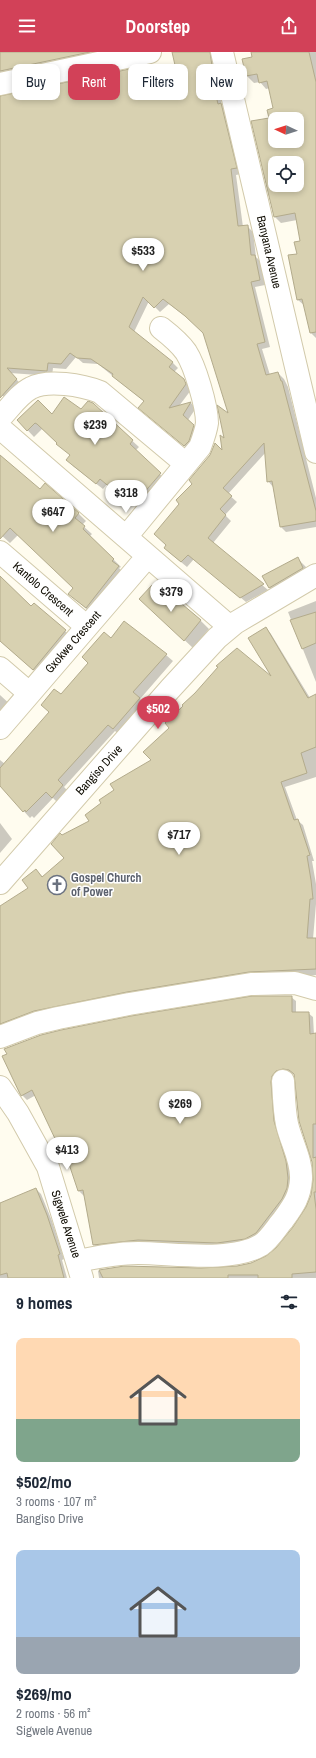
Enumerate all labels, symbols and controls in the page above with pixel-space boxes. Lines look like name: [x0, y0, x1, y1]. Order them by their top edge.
text: Doorstep: [126, 14, 190, 39]
icon: menu: [16, 15, 38, 37]
icon: share: [278, 15, 300, 37]
chip: Buy: [12, 64, 60, 100]
chip: Rent: [68, 64, 120, 100]
chip: Filters: [128, 64, 188, 100]
chip: New: [196, 64, 247, 100]
north arrow: [268, 112, 304, 148]
map controls: [268, 112, 304, 192]
button: locate: [268, 156, 304, 192]
street label: Banyana Avenue: [253, 214, 285, 290]
pin: $533: [119, 238, 167, 272]
text: $533: [131, 242, 155, 259]
pin: $239: [71, 412, 119, 446]
text: $239: [83, 416, 107, 433]
pin: $318: [102, 480, 150, 514]
text: $318: [114, 484, 138, 501]
pin: $647: [29, 499, 77, 533]
text: $647: [41, 503, 65, 520]
street label: Kantolo Crescent: [9, 558, 77, 620]
pin: $379: [147, 579, 195, 613]
text: $379: [159, 583, 183, 600]
street label: Gxokwe Crescent: [41, 607, 105, 677]
pin: $502: [134, 696, 182, 730]
text: $502: [146, 700, 170, 717]
street label: Bangiso Drive: [72, 741, 126, 799]
pin: $717: [155, 822, 203, 856]
text: $717: [167, 826, 191, 843]
place label: Gospel Church of Power: [71, 870, 142, 900]
church icon: Gospel Church of Power: [46, 874, 68, 896]
pin: $269: [156, 1091, 204, 1125]
text: $269: [168, 1095, 192, 1112]
pin: $413: [43, 1137, 91, 1171]
text: $413: [55, 1141, 79, 1158]
street label: Sigwele Avenue: [48, 1188, 84, 1260]
text: 9 homes: [16, 1291, 73, 1314]
icon: filters: [278, 1291, 300, 1313]
icon: home: [122, 1364, 194, 1436]
text: $502/mo: [16, 1470, 72, 1493]
text: 3 rooms · 107 m²: [16, 1493, 97, 1510]
text: Bangiso Drive: [16, 1510, 84, 1527]
icon: home: [122, 1576, 194, 1648]
text: $269/mo: [16, 1682, 72, 1705]
text: 2 rooms · 56 m²: [16, 1705, 91, 1722]
text: Sigwele Avenue: [16, 1722, 92, 1739]

